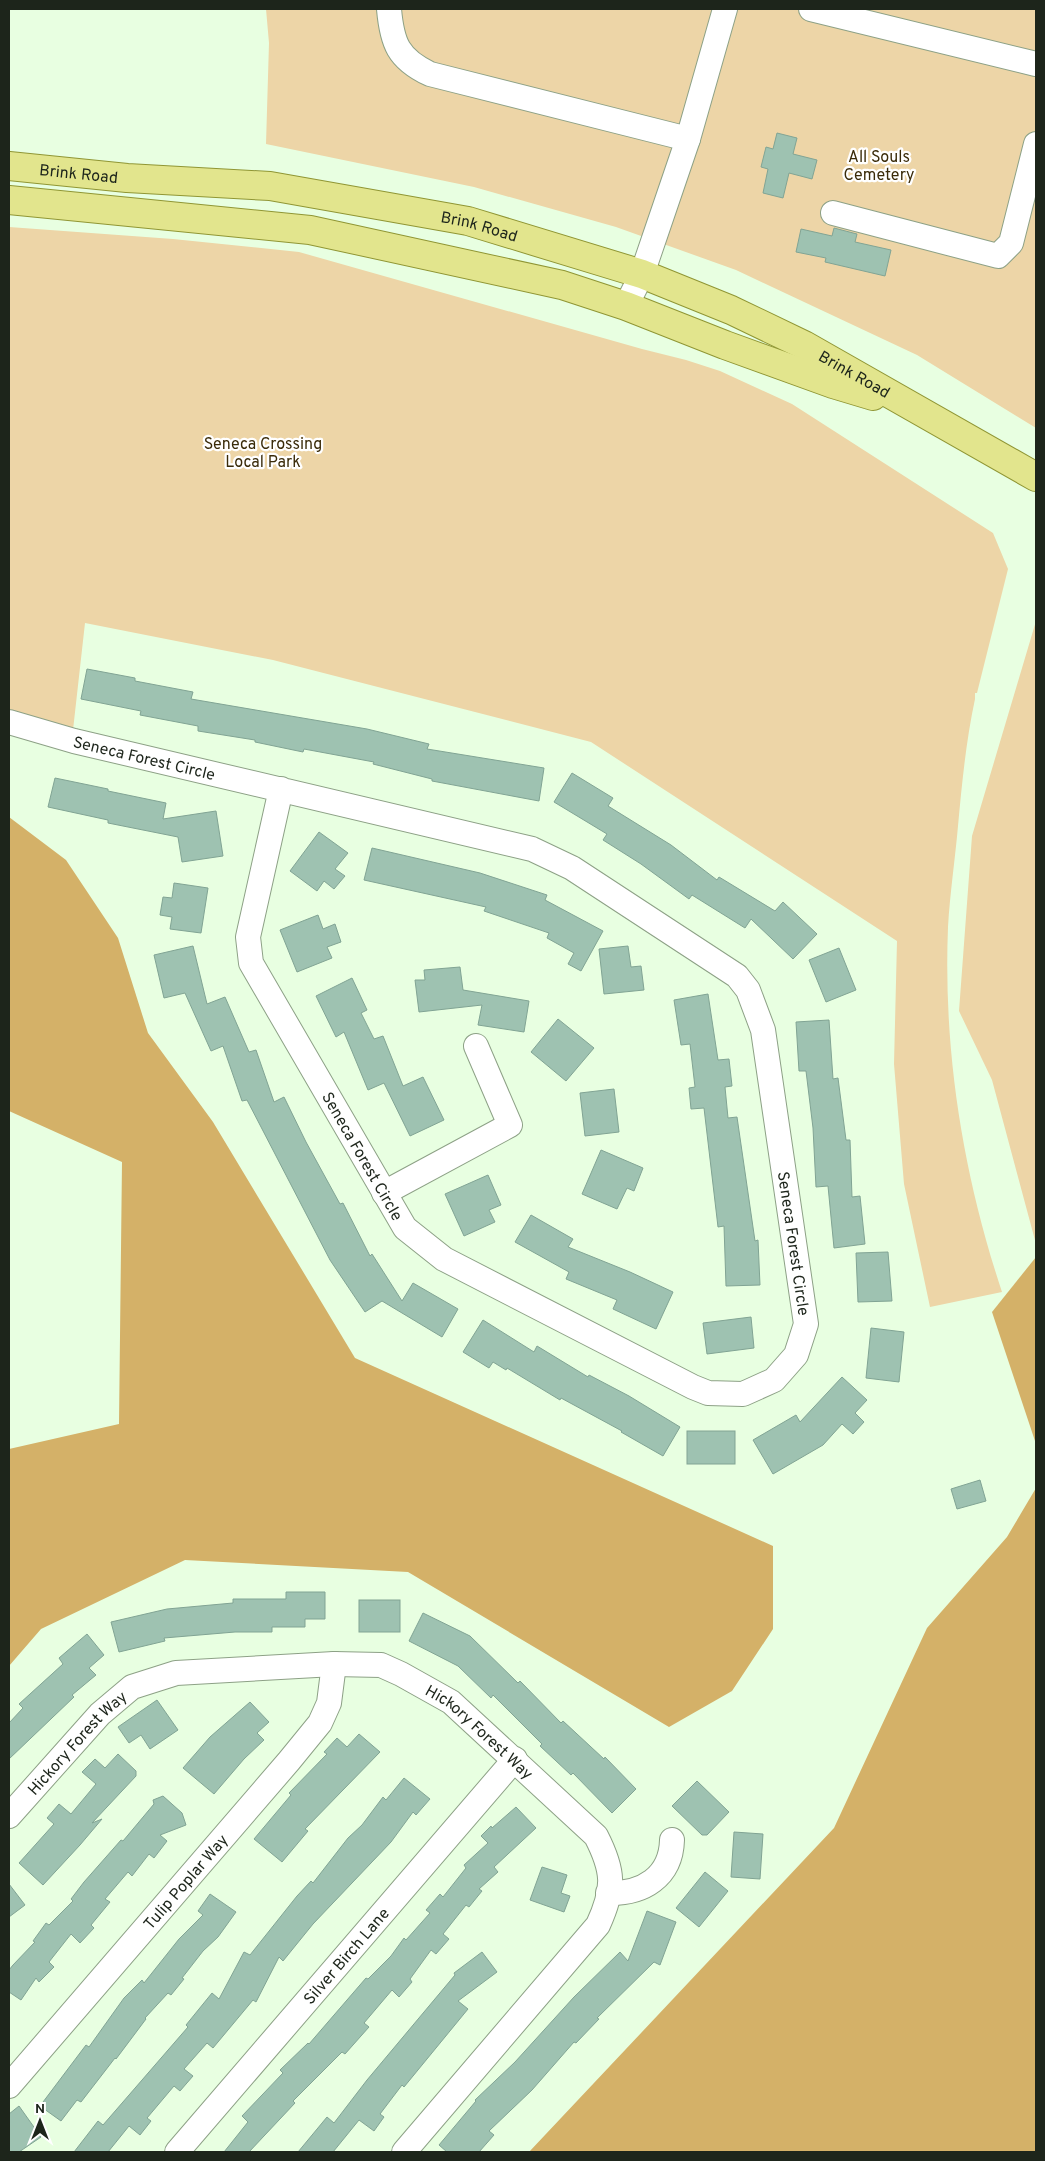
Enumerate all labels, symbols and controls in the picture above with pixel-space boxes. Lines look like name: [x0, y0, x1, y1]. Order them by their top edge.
park label: All Souls Cemetery: [844, 148, 914, 186]
street label: Brink Road: [38, 161, 119, 189]
street label: Brink Road: [439, 208, 520, 248]
street label: Brink Road: [814, 347, 893, 404]
park label: Seneca Crossing Local Park: [204, 435, 322, 473]
street label: Seneca Forest Circle: [71, 733, 217, 786]
street label: Seneca Forest Circle: [316, 1089, 406, 1225]
street label: Seneca Forest Circle: [772, 1170, 813, 1317]
street label: Hickory Forest Way: [421, 1682, 536, 1785]
street label: Hickory Forest Way: [24, 1688, 132, 1800]
street label: Tulip Poplar Way: [140, 1831, 233, 1934]
street label: Silver Birch Lane: [300, 1904, 395, 2009]
north arrow: [15, 2096, 65, 2146]
text: N: [35, 2101, 45, 2118]

